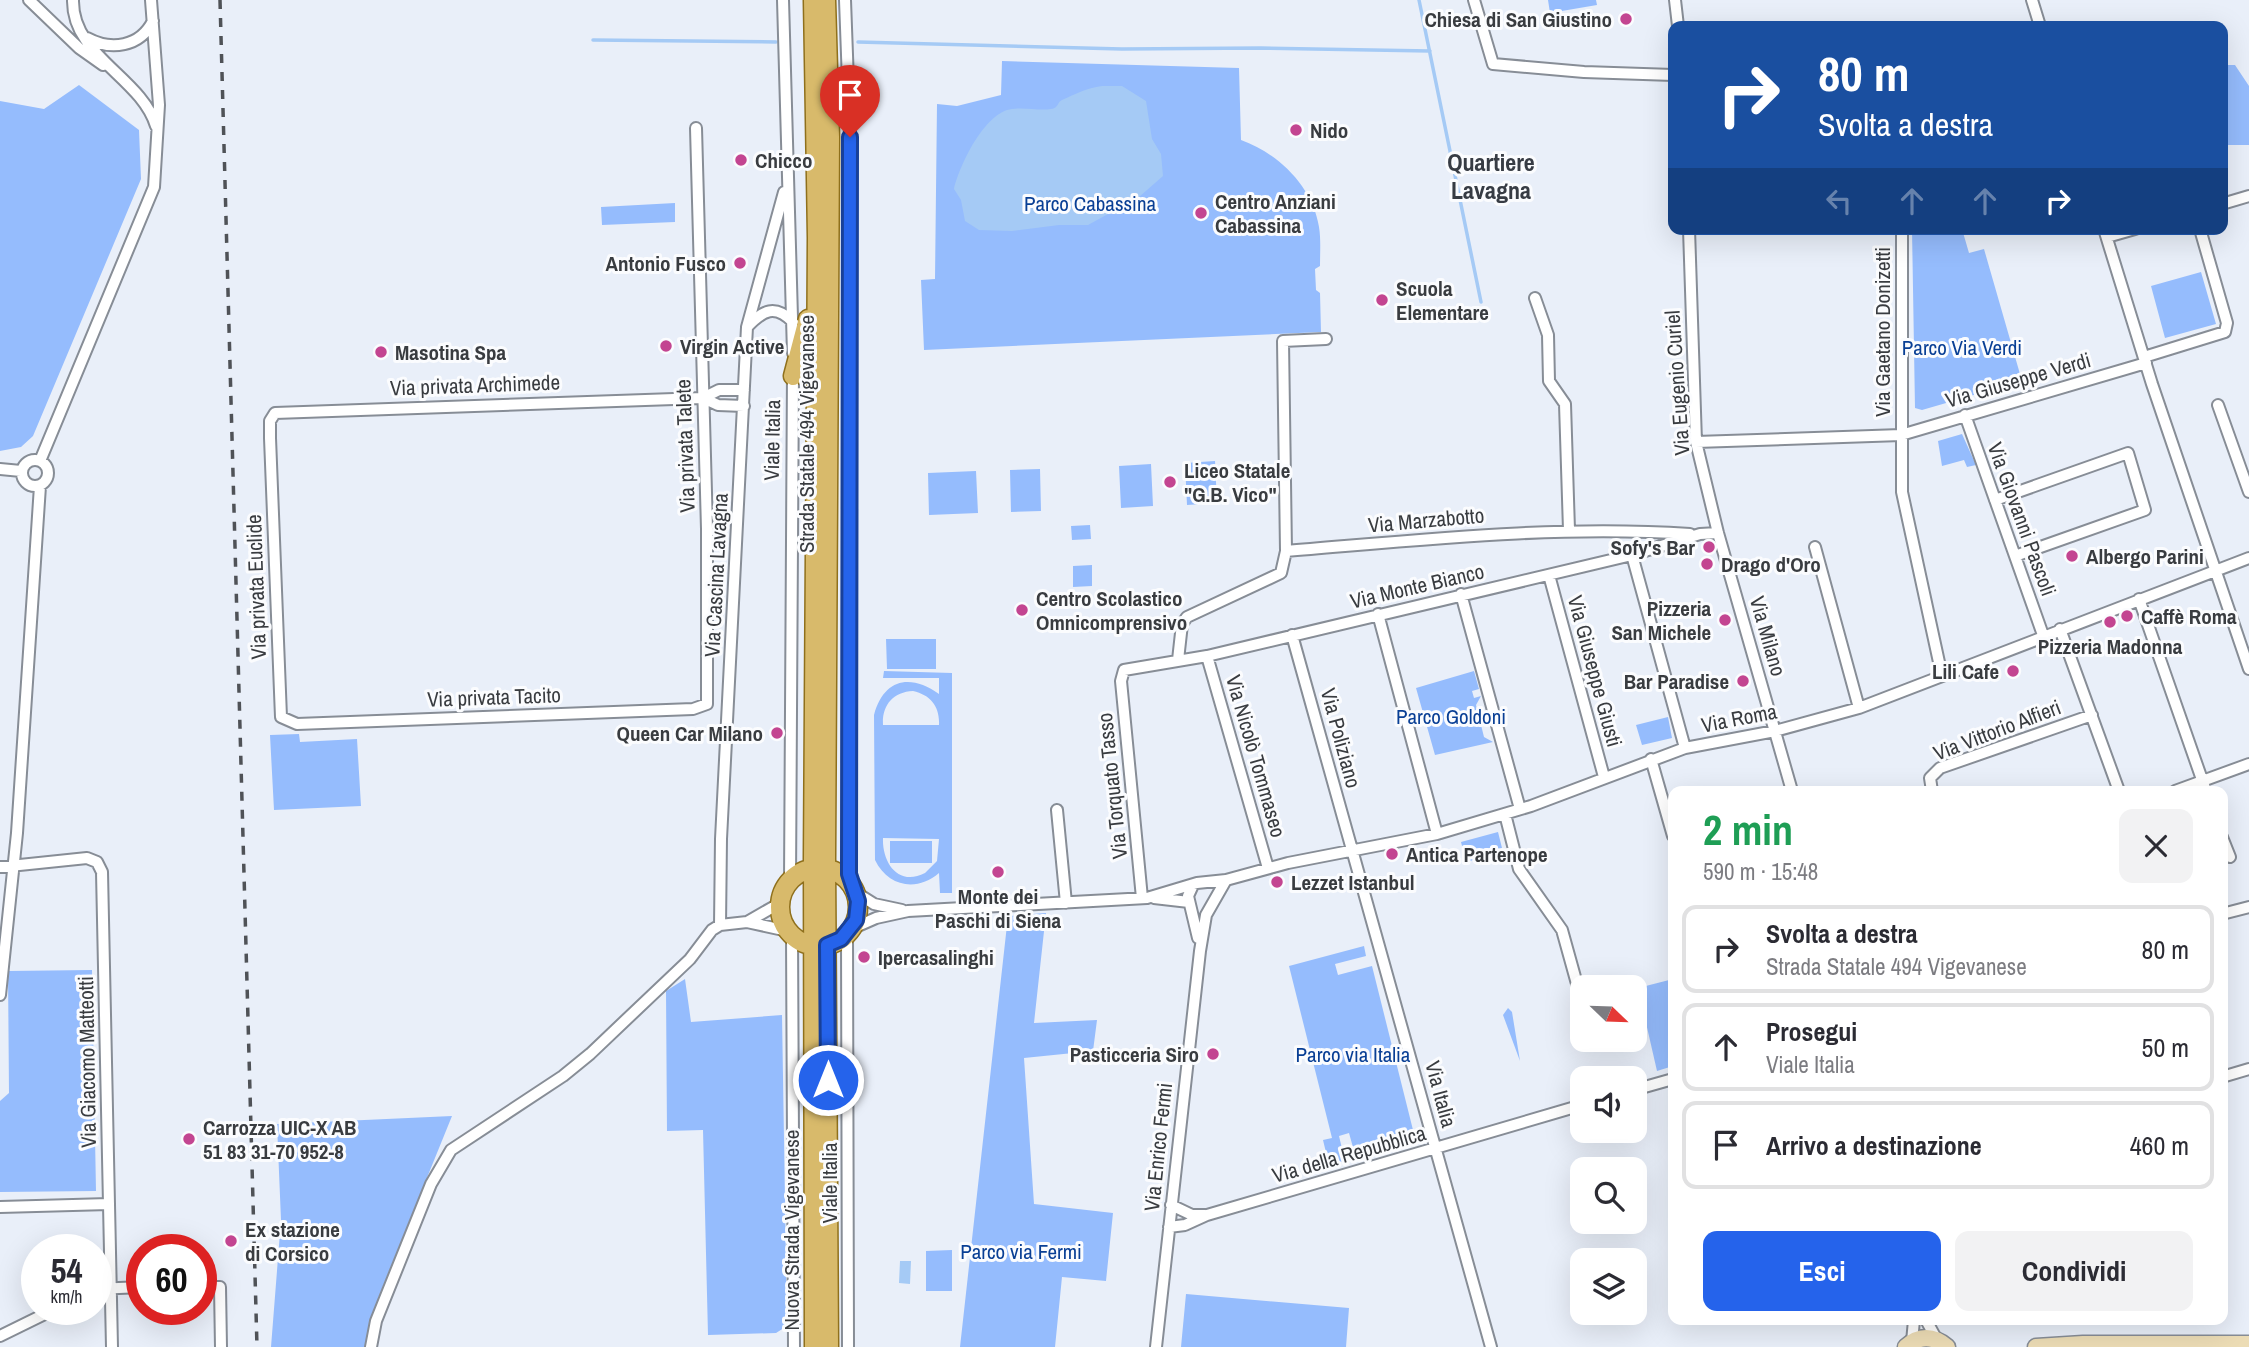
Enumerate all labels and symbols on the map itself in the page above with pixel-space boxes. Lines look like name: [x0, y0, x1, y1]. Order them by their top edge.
place label: Chiesa di San Giustino: [1424, 5, 1612, 34]
marker: Chiesa di San Giustino: [1618, 11, 1634, 27]
pin: [820, 65, 880, 137]
place label: Nido: [1310, 116, 1348, 145]
marker: Nido: [1288, 122, 1304, 138]
place label: Chicco: [755, 146, 812, 175]
district label: Quartiere Lavagna: [1447, 146, 1535, 206]
marker: Chicco: [733, 152, 749, 168]
place label: Centro Anziani Cabassina: [1215, 187, 1336, 240]
park label: Parco Cabassina: [1024, 189, 1156, 218]
marker: Centro Anziani Cabassina: [1193, 205, 1209, 221]
street label: Via Gaetano Donizetti: [1868, 247, 1897, 417]
place label: Antonio Fusco: [605, 249, 726, 278]
marker: Antonio Fusco: [732, 255, 748, 271]
place label: Scuola Elementare: [1396, 274, 1489, 327]
marker: Scuola Elementare: [1374, 292, 1390, 308]
street label: Via Eugenio Curiel: [1657, 310, 1697, 456]
street label: Strada Statale 494 Vigevanese: [792, 315, 821, 553]
place label: Virgin Active: [680, 332, 784, 361]
park label: Parco Via Verdi: [1902, 333, 2022, 362]
place label: Masotina Spa: [395, 338, 506, 367]
marker: Virgin Active: [658, 338, 674, 354]
marker: Masotina Spa: [373, 344, 389, 360]
street label: Via Giuseppe Verdi: [1942, 345, 2094, 415]
street label: Via privata Archimede: [389, 368, 561, 402]
street label: Via privata Talete: [668, 379, 702, 513]
street label: Viale Italia: [757, 399, 787, 481]
street label: Via Giovanni Pascoli: [1981, 438, 2063, 600]
place label: Liceo Statale "G.B. Vico": [1184, 456, 1290, 509]
marker: Liceo Statale "G.B. Vico": [1162, 474, 1178, 490]
street label: Via Cascina Lavagna: [697, 492, 735, 658]
street label: Via Marzabotto: [1367, 500, 1485, 540]
street label: Via privata Euclide: [239, 514, 273, 660]
place label: Sofy's Bar: [1611, 533, 1695, 562]
marker: Sofy's Bar: [1701, 539, 1717, 555]
place label: Albergo Parini: [2086, 542, 2204, 571]
marker: Albergo Parini: [2064, 548, 2080, 564]
place label: Drago d'Oro: [1721, 550, 1821, 579]
marker: Drago d'Oro: [1699, 556, 1715, 572]
street label: Via Monte Bianco: [1347, 557, 1487, 615]
place label: Centro Scolastico Omnicomprensivo: [1036, 584, 1187, 637]
street label: Via Giuseppe Giusti: [1561, 592, 1629, 750]
street label: Via Milano: [1743, 593, 1793, 679]
place label: Pizzeria San Michele: [1611, 594, 1711, 647]
marker: Centro Scolastico Omnicomprensivo: [1014, 602, 1030, 618]
place label: Caffè Roma: [2141, 602, 2237, 631]
marker: Caffè Roma: [2119, 608, 2135, 624]
marker: Pizzeria San Michele: [1717, 612, 1733, 628]
marker: Pizzeria Madonna: [2102, 614, 2118, 630]
place label: Pizzeria Madonna: [2038, 632, 2183, 661]
place label: Lili Cafe: [1932, 657, 1999, 686]
marker: Lili Cafe: [2005, 663, 2021, 679]
place label: Bar Paradise: [1624, 667, 1729, 696]
street label: Via Nicolò Tommaseo: [1219, 671, 1293, 841]
marker: Bar Paradise: [1735, 673, 1751, 689]
street label: Via privata Tacito: [427, 680, 561, 714]
street label: Via Poliziano: [1314, 685, 1368, 791]
street label: Via Vittorio Alfieri: [1929, 692, 2065, 768]
street label: Via Roma: [1699, 696, 1780, 740]
park label: Parco Goldoni: [1396, 702, 1506, 731]
street label: Via Torquato Tasso: [1090, 711, 1134, 861]
place label: Queen Car Milano: [617, 719, 763, 748]
marker: Queen Car Milano: [769, 725, 785, 741]
place label: Antica Partenope: [1406, 840, 1548, 869]
marker: Antica Partenope: [1384, 846, 1400, 862]
marker: Monte dei Paschi di Siena: [990, 864, 1006, 880]
place label: Lezzet Istanbul: [1291, 868, 1414, 897]
marker: Lezzet Istanbul: [1269, 874, 1285, 890]
place label: Monte dei Paschi di Siena: [935, 882, 1062, 935]
place label: Ipercasalinghi: [878, 943, 994, 972]
marker: Ipercasalinghi: [856, 949, 872, 965]
north arrow: [1570, 975, 1647, 1052]
street label: Via Giacomo Matteotti: [71, 976, 103, 1148]
place label: Pasticceria Siro: [1070, 1040, 1199, 1069]
park label: Parco via Italia: [1296, 1040, 1411, 1069]
position arrow: [791, 1043, 865, 1117]
marker: Pasticceria Siro: [1205, 1046, 1221, 1062]
street label: Via Italia: [1418, 1058, 1464, 1131]
street label: Via Enrico Fermi: [1137, 1081, 1179, 1213]
place label: Carrozza UIC-X AB 51 83 31-70 952-8: [203, 1113, 356, 1166]
street label: Via della Repubblica: [1269, 1118, 1430, 1190]
street label: Nuova Strada Vigevanese: [777, 1130, 806, 1330]
marker: Carrozza UIC-X AB 51 83 31-70 952-8: [181, 1131, 197, 1147]
street label: Viale Italia: [815, 1142, 844, 1224]
place label: Ex stazione di Corsico: [245, 1215, 340, 1268]
marker: Ex stazione di Corsico: [223, 1233, 239, 1249]
speed limit sign: 60: [126, 1234, 217, 1325]
park label: Parco via Fermi: [960, 1237, 1082, 1266]

